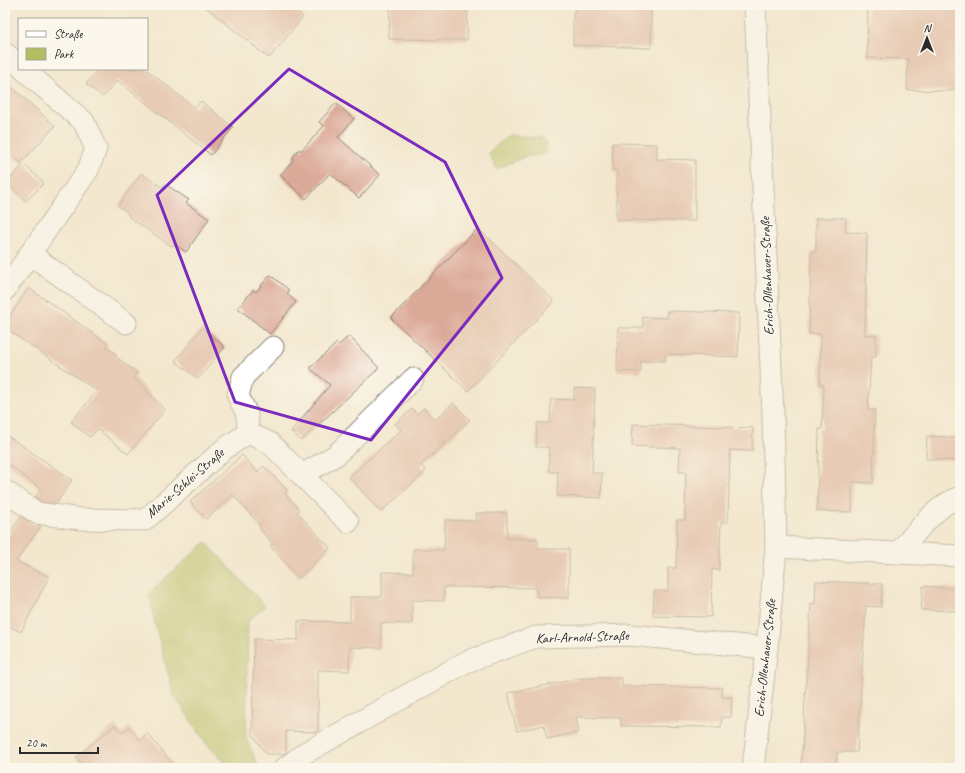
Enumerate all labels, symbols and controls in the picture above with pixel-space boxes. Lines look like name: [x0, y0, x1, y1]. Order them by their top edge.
legend: [18, 18, 148, 70]
north arrow: [907, 18, 947, 58]
text: N: [924, 21, 933, 35]
text: Straße: [54, 26, 83, 42]
text: Park: [54, 46, 75, 62]
street label: Erich-Ollenhauer-Straße: [756, 215, 778, 335]
street label: Marie-Schlei-Straße: [142, 444, 229, 522]
street label: Erich-Ollenhauer-Straße: [750, 597, 780, 718]
street label: Karl-Arnold-Straße: [535, 627, 630, 647]
scale bar: [20, 729, 98, 755]
text: 20 m: [26, 735, 48, 751]

